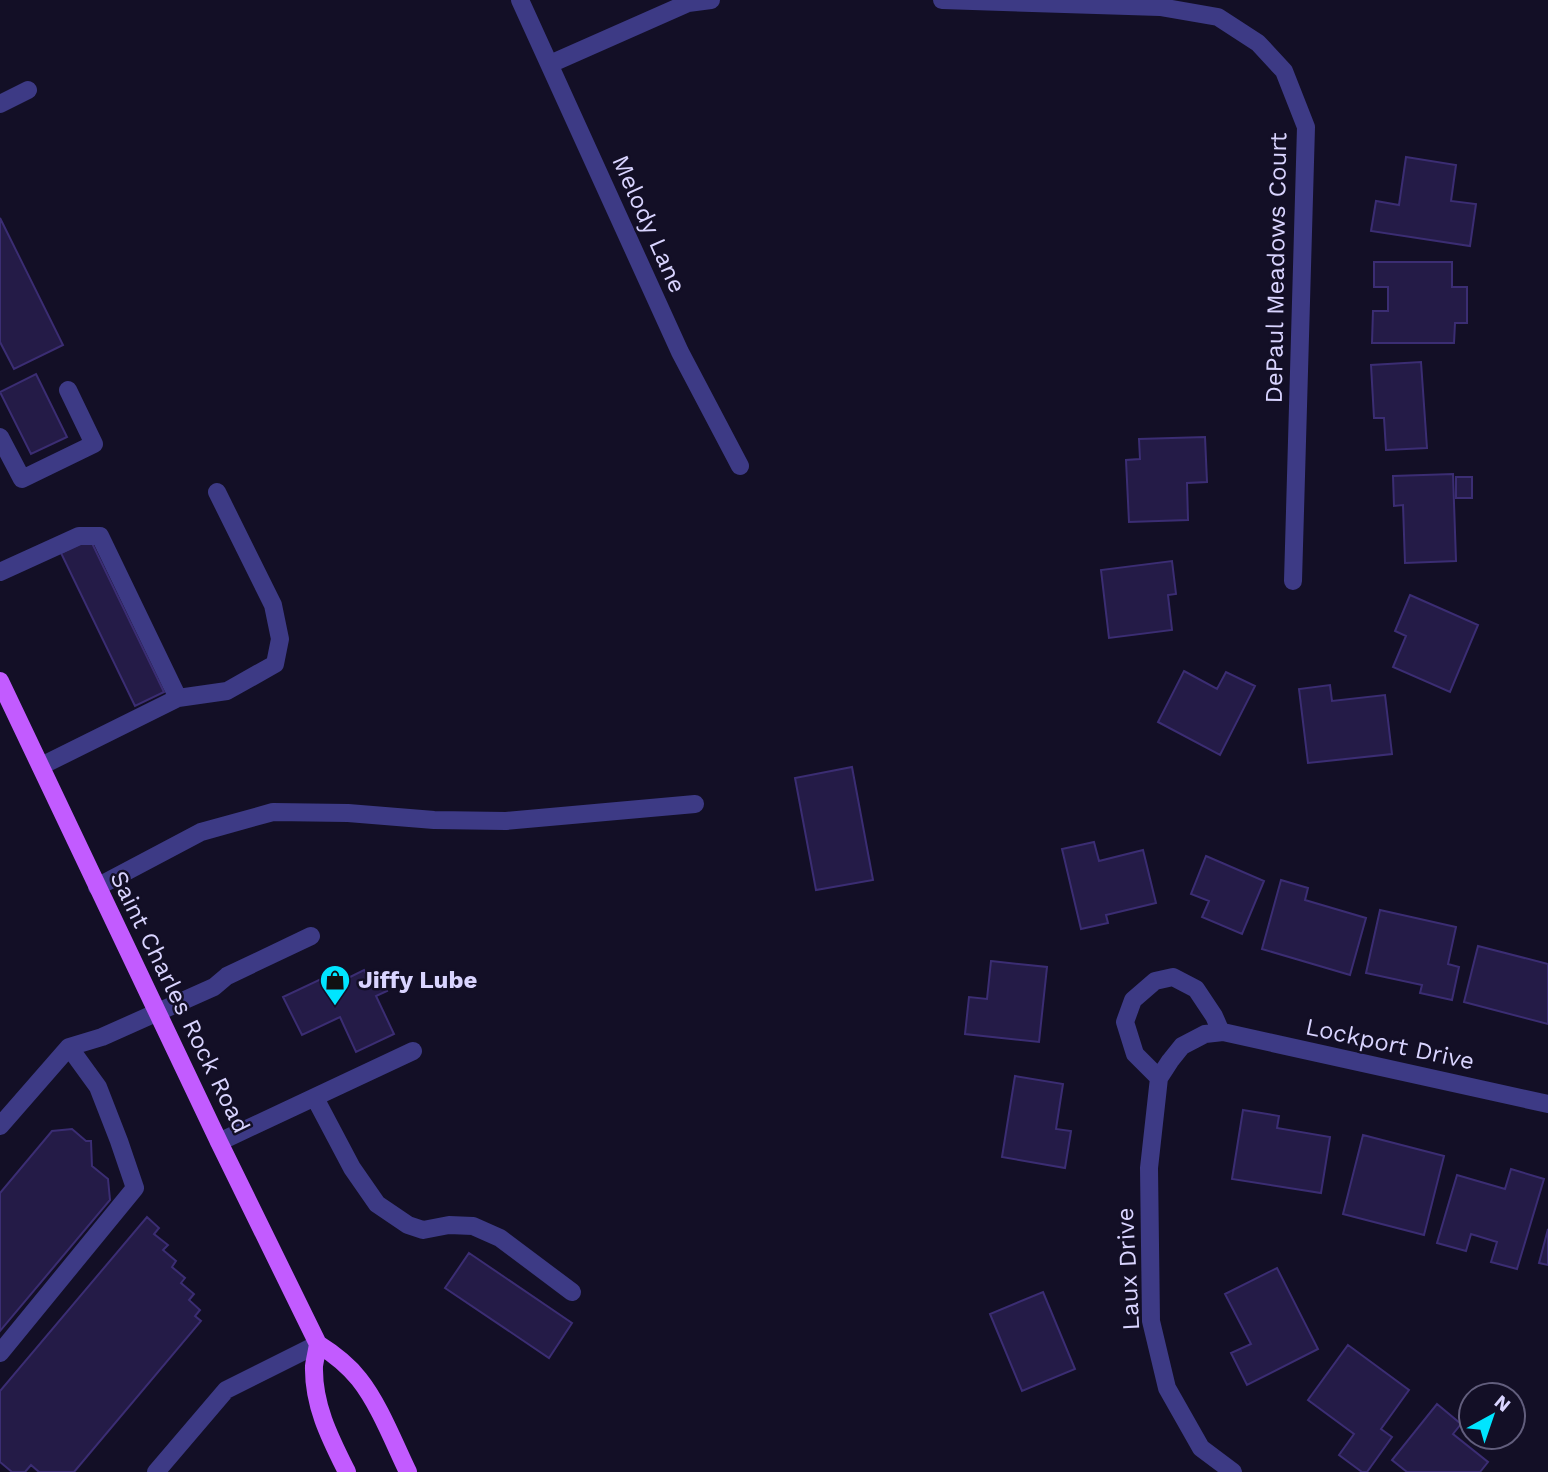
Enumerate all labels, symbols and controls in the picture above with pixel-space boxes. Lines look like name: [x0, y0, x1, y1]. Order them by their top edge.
street label: DePaul Meadows Court: [1260, 132, 1292, 404]
street label: Melody Lane: [606, 151, 692, 297]
street label: Saint Charles Rock Road: [104, 866, 256, 1138]
shop icon: Jiffy Lube: [318, 963, 352, 1007]
place label: Jiffy Lube: [358, 966, 477, 994]
street label: Lockport Drive: [1303, 1012, 1477, 1076]
street label: Laux Drive: [1111, 1207, 1145, 1331]
north arrow: [1457, 1381, 1527, 1451]
text: N: [1490, 1390, 1515, 1417]

